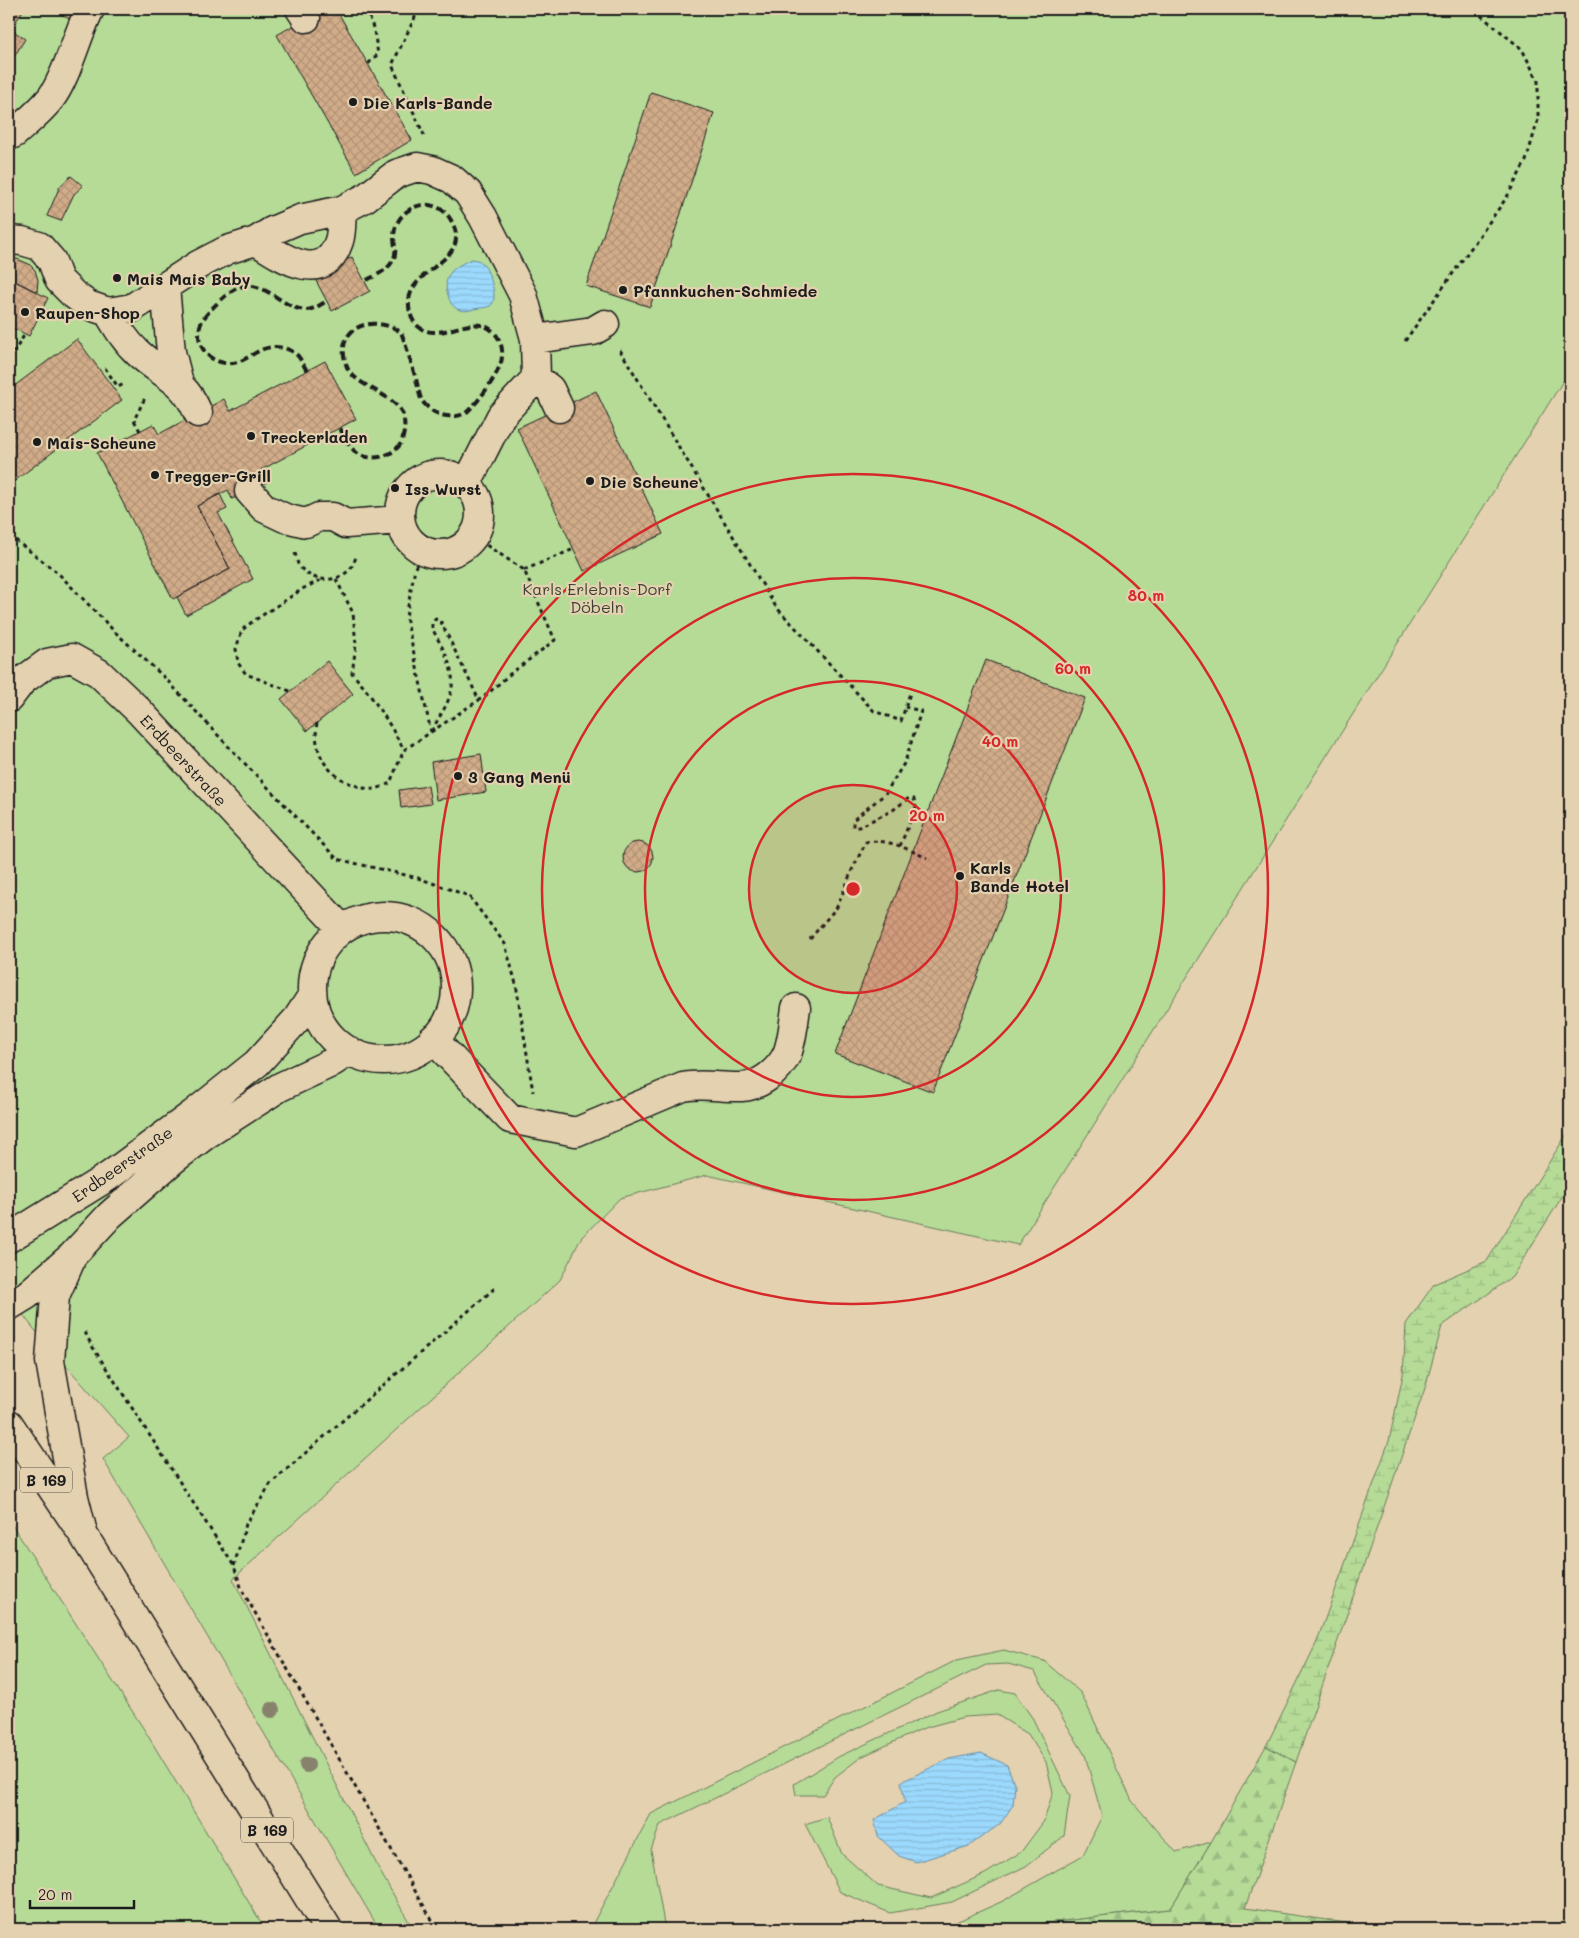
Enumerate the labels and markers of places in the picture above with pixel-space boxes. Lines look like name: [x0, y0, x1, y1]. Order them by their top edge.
place label: Die Karls-Bande: [363, 92, 492, 113]
marker: Die Karls-Bande: [347, 96, 359, 108]
place label: Mais Mais Baby: [127, 268, 251, 289]
marker: Mais Mais Baby: [111, 272, 123, 284]
place label: Pfannkuchen-Schmiede: [633, 280, 817, 301]
marker: Pfannkuchen-Schmiede: [617, 284, 629, 296]
place label: Raupen-Shop: [35, 302, 140, 323]
marker: Raupen-Shop: [19, 306, 31, 318]
place label: Treckerladen: [261, 426, 367, 447]
marker: Treckerladen: [245, 430, 257, 442]
place label: Mais-Scheune: [47, 432, 156, 453]
marker: Mais-Scheune: [31, 436, 43, 448]
place label: Tregger-Grill: [165, 465, 271, 486]
marker: Tregger-Grill: [149, 469, 161, 481]
place label: Die Scheune: [600, 471, 698, 492]
marker: Die Scheune: [584, 475, 596, 487]
place label: Iss Wurst: [405, 478, 481, 499]
marker: Iss Wurst: [389, 482, 401, 494]
place label: 3 Gang Menü: [468, 766, 571, 787]
marker: 3 Gang Menü: [452, 770, 464, 782]
place label: Karls Bande Hotel: [970, 857, 1069, 896]
marker: Karls Bande Hotel: [954, 870, 966, 882]
centre of rings: [844, 880, 862, 898]

